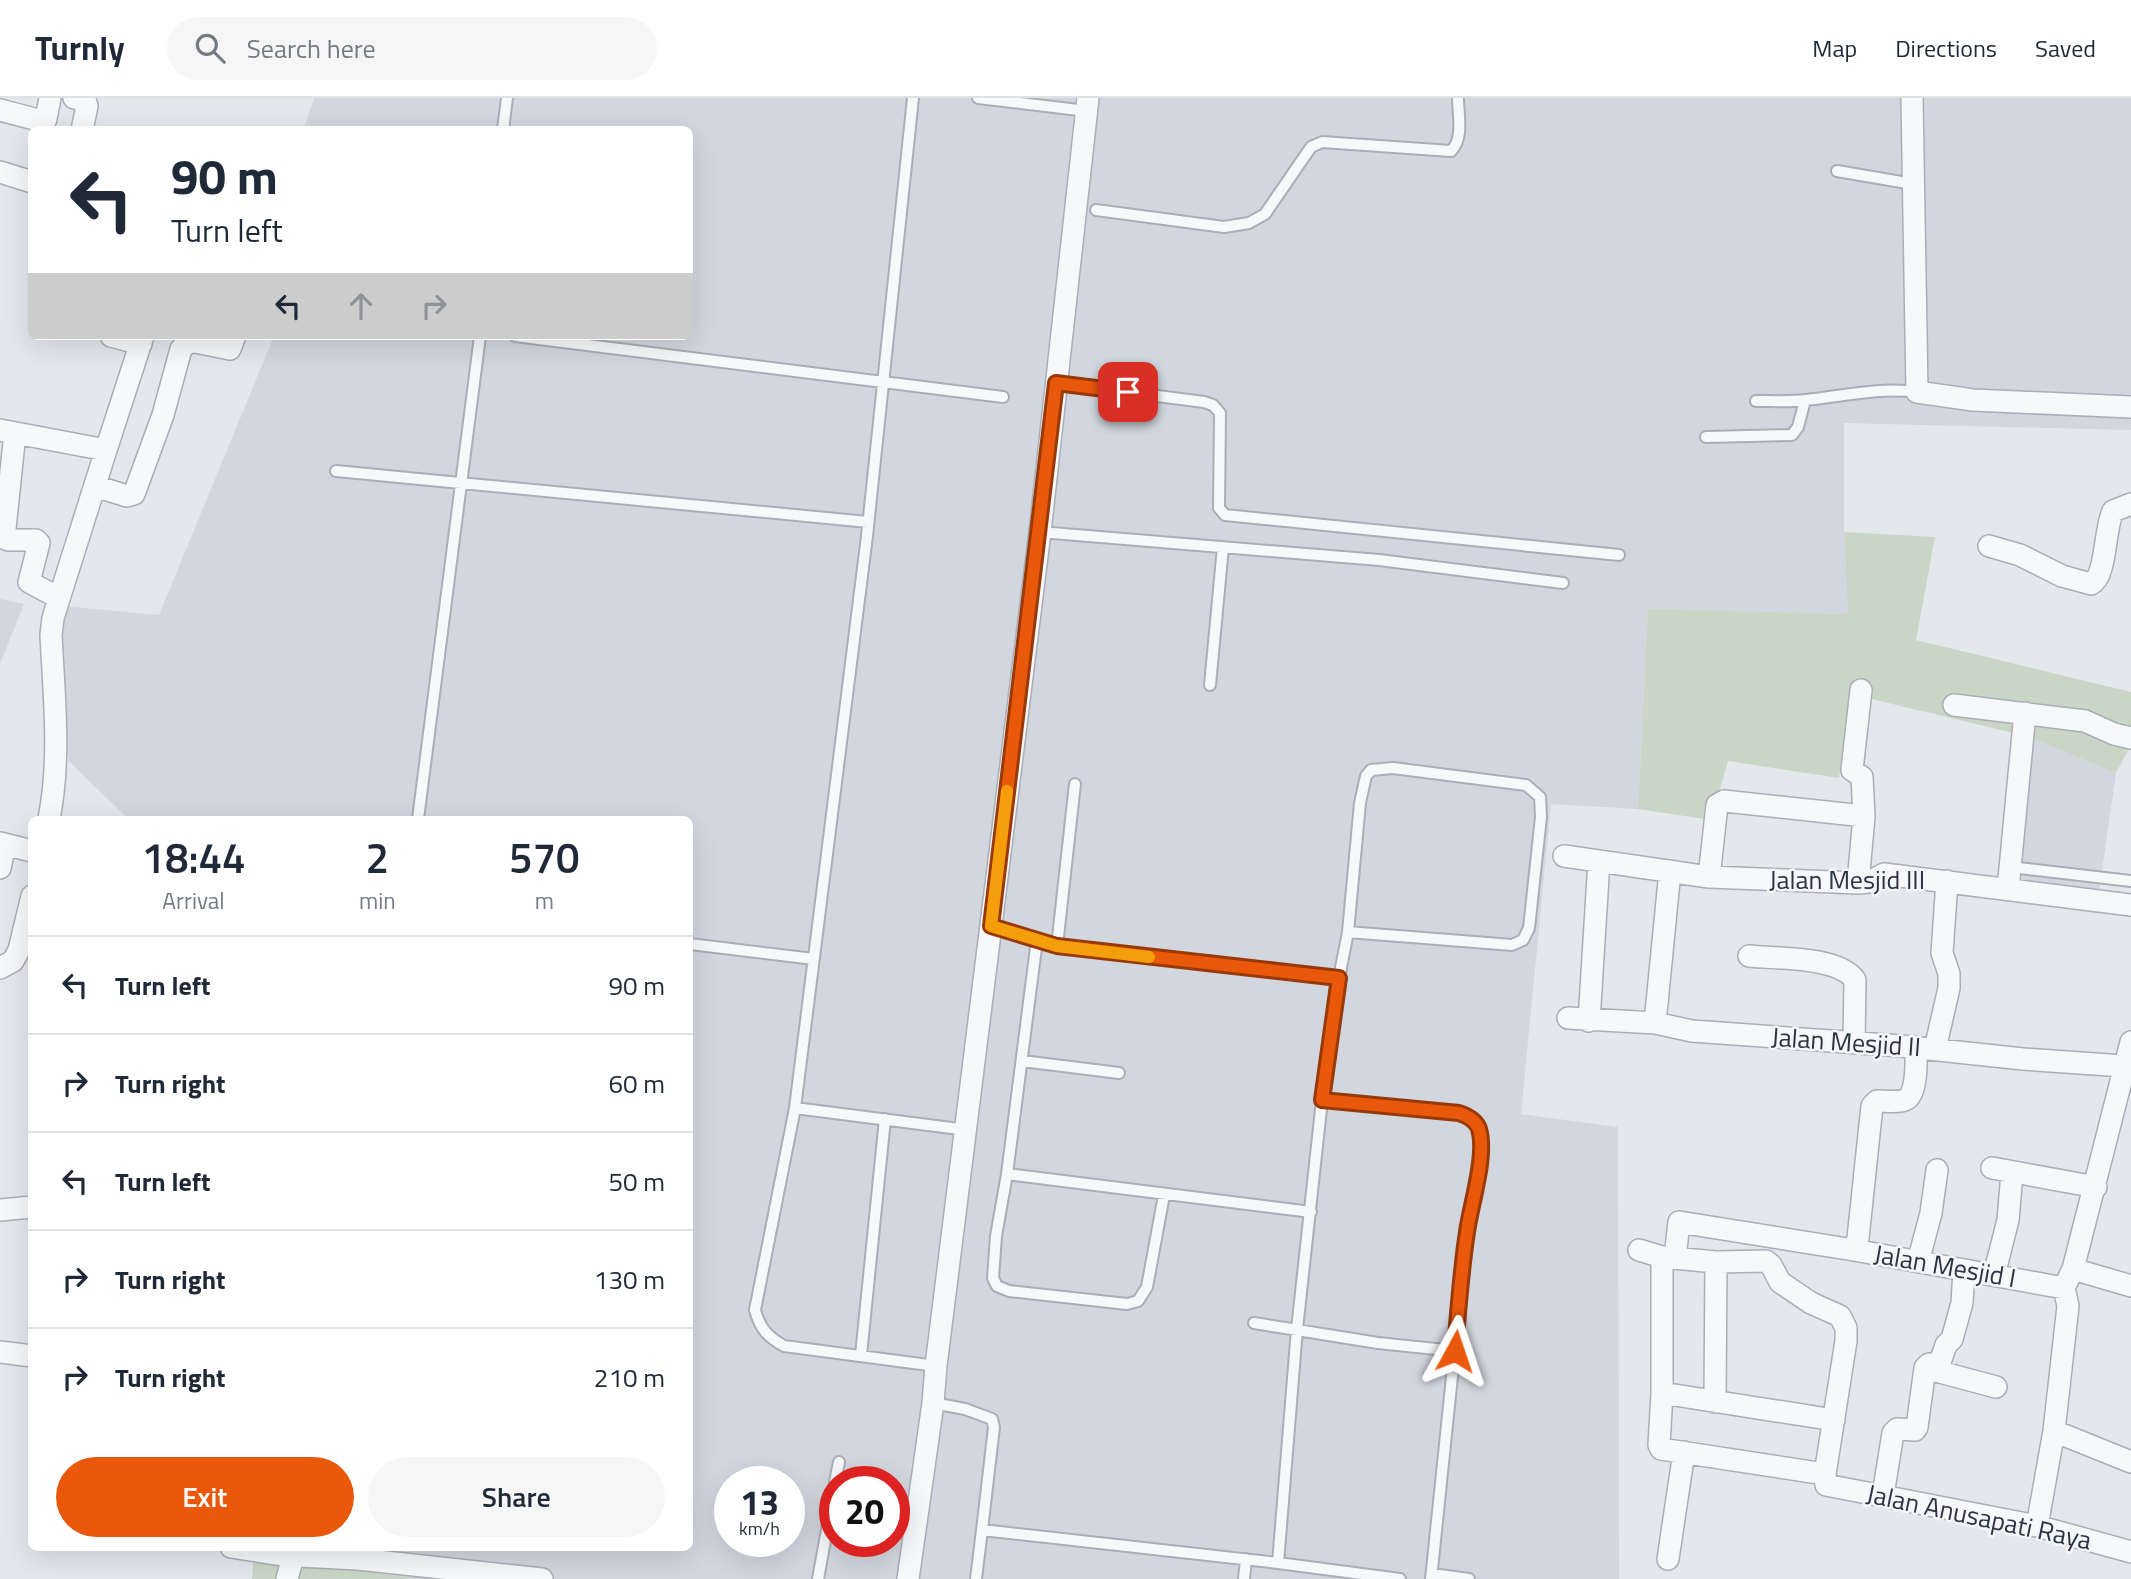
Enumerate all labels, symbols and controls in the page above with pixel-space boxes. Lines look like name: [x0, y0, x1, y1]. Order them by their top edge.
search box: [167, 17, 657, 80]
text: Turnly: [35, 23, 125, 73]
icon: search: [191, 29, 229, 67]
text: Search here: [247, 29, 376, 68]
text: Map: [1812, 30, 1857, 66]
text: Directions: [1895, 30, 1997, 66]
text: Saved: [2035, 30, 2096, 66]
text: 90 m: [171, 138, 278, 213]
icon: left: [56, 154, 147, 245]
text: Turn left: [171, 206, 283, 254]
icon: left: [269, 287, 307, 325]
icon: ahead: [342, 287, 380, 325]
icon: right: [415, 287, 453, 325]
pin: [1098, 362, 1158, 422]
icon: arrive: [1109, 373, 1147, 411]
text: 18:44: [141, 825, 246, 889]
text: 2: [366, 825, 389, 889]
text: 570: [509, 825, 580, 889]
street label: Jalan Mesjid III: [1769, 860, 1925, 899]
text: Arrival: [162, 883, 225, 918]
text: min: [359, 883, 396, 918]
text: m: [535, 883, 554, 918]
icon: left: [56, 966, 94, 1004]
text: Turn left: [115, 966, 210, 1005]
text: 90 m: [608, 966, 665, 1005]
street label: Jalan Mesjid II: [1770, 1017, 1922, 1066]
icon: right: [56, 1064, 94, 1102]
text: Turn right: [115, 1064, 226, 1103]
text: 60 m: [608, 1064, 665, 1103]
icon: left: [56, 1162, 94, 1200]
text: Turn left: [115, 1162, 210, 1201]
text: 50 m: [608, 1162, 665, 1201]
street label: Jalan Mesjid I: [1871, 1234, 2019, 1297]
icon: right: [56, 1260, 94, 1298]
text: Turn right: [115, 1260, 226, 1299]
text: 130 m: [594, 1260, 665, 1299]
position arrow: [1418, 1314, 1492, 1388]
icon: right: [56, 1358, 94, 1396]
text: Turn right: [115, 1358, 226, 1397]
text: 210 m: [594, 1358, 665, 1397]
button: Exit: [56, 1457, 354, 1537]
button: Share: [368, 1457, 665, 1537]
speed limit sign: 20: [819, 1466, 910, 1557]
street label: Jalan Anusapati Raya: [1863, 1474, 2095, 1559]
text: 13: [740, 1475, 779, 1529]
text: km/h: [739, 1515, 780, 1542]

